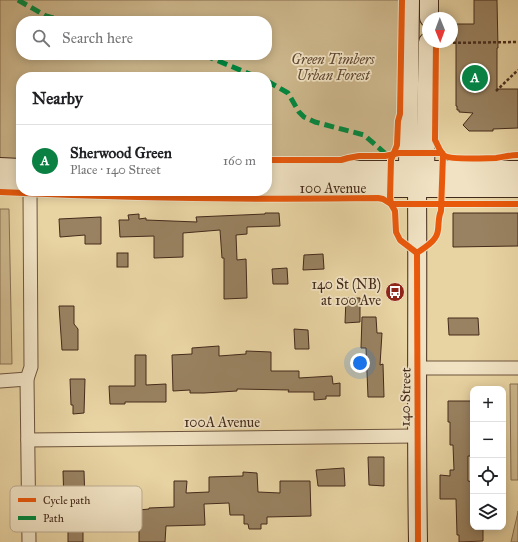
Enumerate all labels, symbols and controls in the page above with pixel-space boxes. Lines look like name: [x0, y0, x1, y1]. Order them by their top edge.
north arrow: [422, 12, 458, 48]
search box: [16, 16, 272, 60]
icon: search: [30, 27, 52, 49]
text: Search here: [62, 29, 133, 47]
park label: Green Timbers Urban Forest: [291, 51, 376, 84]
pin: A: [462, 63, 488, 93]
text: Nearby: [32, 88, 83, 109]
text: Sherwood Green: [70, 144, 172, 162]
text: A: [41, 153, 49, 169]
text: 160 m: [223, 153, 256, 169]
text: Place · 140 Street: [70, 162, 161, 178]
street label: 100 Avenue: [300, 180, 367, 197]
place label: 140 St (NB) at 100 Ave: [311, 276, 381, 309]
bus stop icon: 140 St (NB) at 100 Ave: [384, 281, 406, 303]
your location: [350, 353, 370, 373]
street label: 140 Street: [396, 367, 415, 427]
map controls: [470, 386, 506, 530]
button: +: [470, 386, 506, 422]
street label: 100A Avenue: [184, 414, 260, 431]
button: −: [470, 422, 506, 458]
button: locate: [470, 458, 506, 494]
legend: [10, 486, 142, 532]
text: Cycle path: [43, 494, 90, 507]
button: layers: [470, 494, 506, 530]
text: Path: [43, 512, 64, 525]

